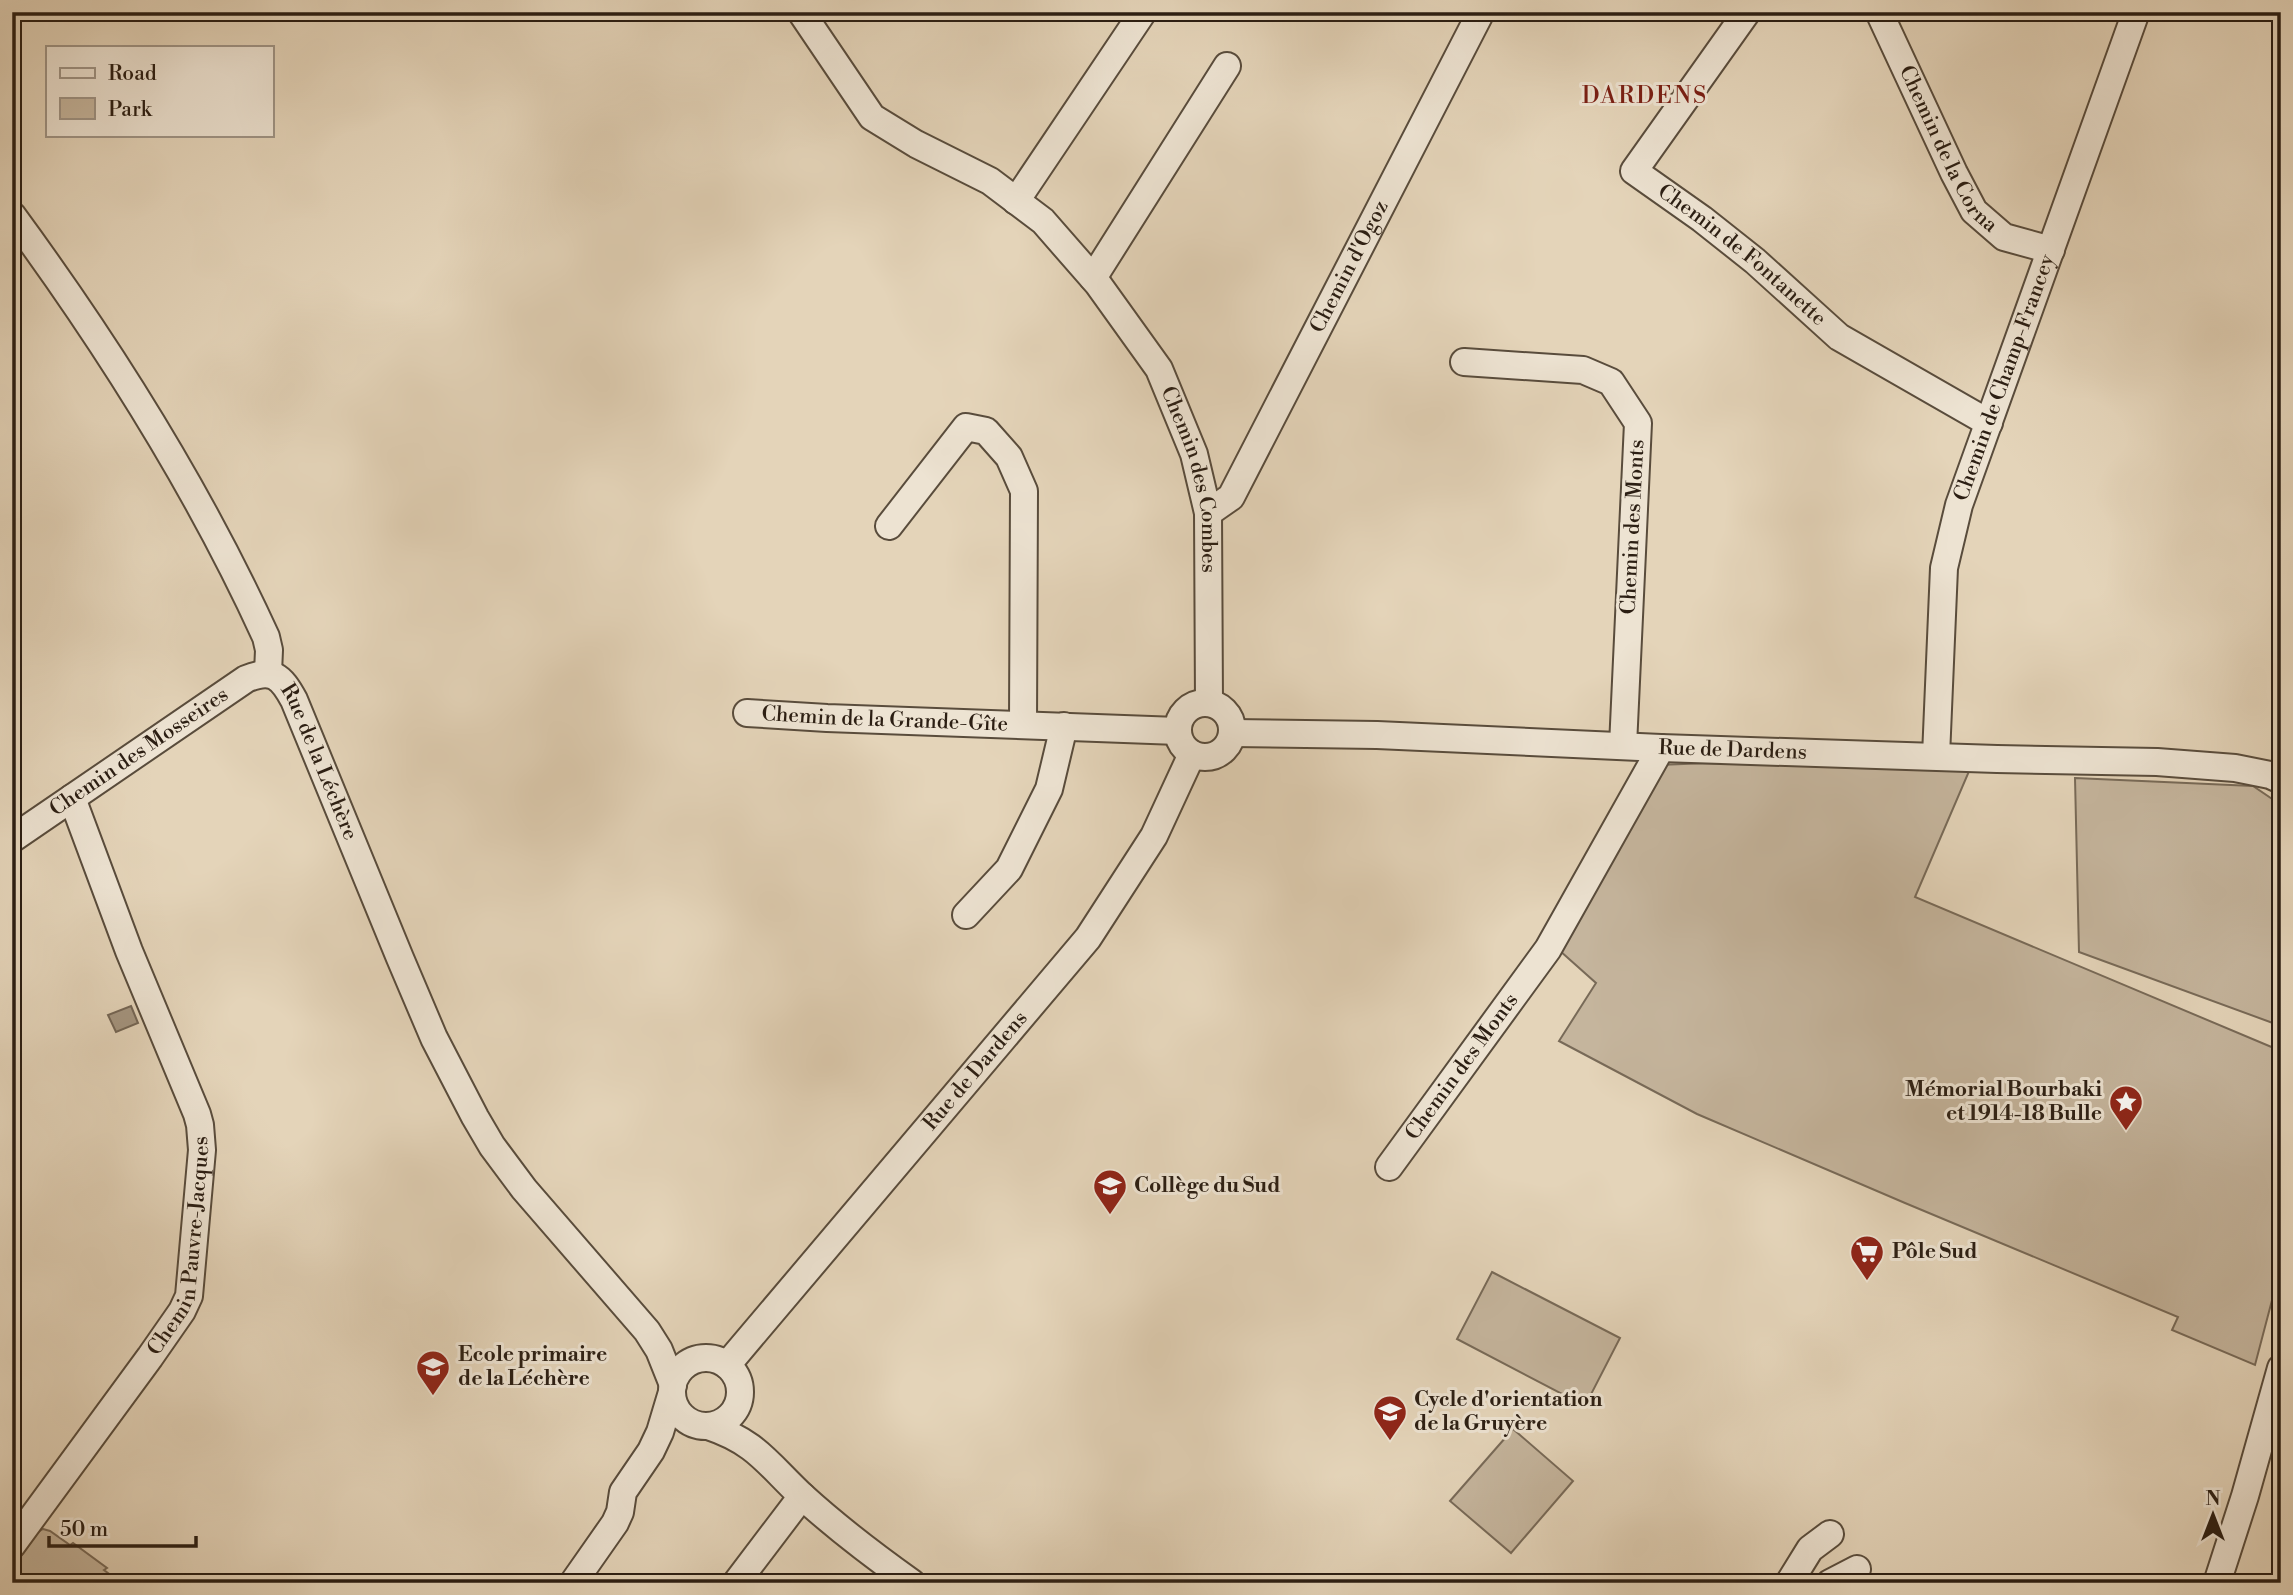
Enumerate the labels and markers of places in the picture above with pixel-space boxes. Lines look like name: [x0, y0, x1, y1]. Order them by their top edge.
place label: Mémorial Bourbaki et 1914-18 Bulle: [1905, 1077, 2102, 1127]
place icon: Mémorial Bourbaki et 1914-18 Bulle: [2107, 1083, 2145, 1132]
school or university icon: Collège du Sud: [1091, 1167, 1129, 1216]
place label: Collège du Sud: [1134, 1173, 1280, 1199]
supermarket icon: Pôle Sud: [1848, 1233, 1886, 1282]
place label: Pôle Sud: [1892, 1239, 1977, 1265]
place label: Ecole primaire de la Léchère: [458, 1342, 607, 1392]
school or university icon: Ecole primaire de la Léchère: [414, 1348, 452, 1397]
place label: Cycle d'orientation de la Gruyère: [1414, 1387, 1602, 1437]
school or university icon: Cycle d'orientation de la Gruyère: [1371, 1393, 1409, 1442]

